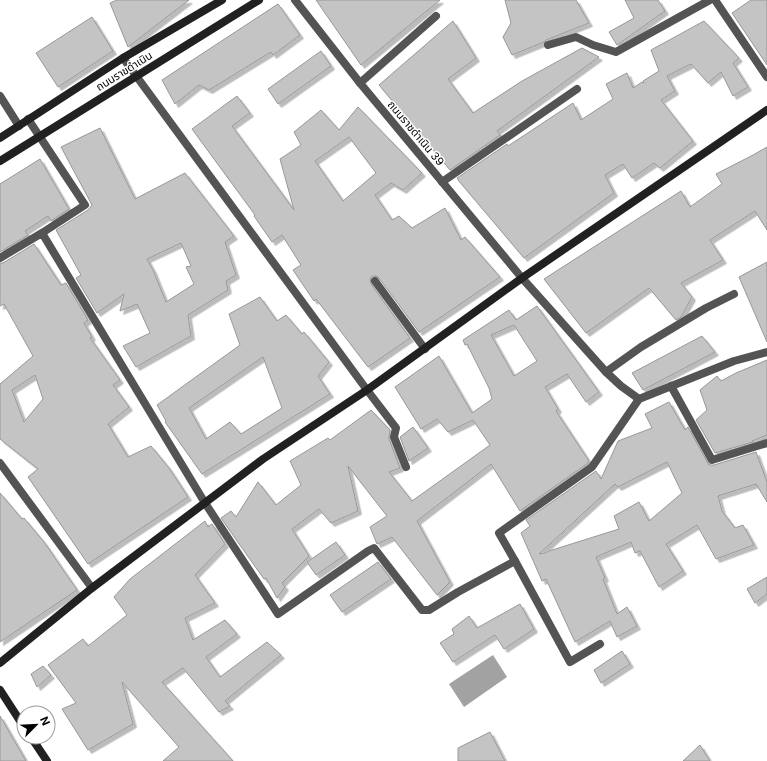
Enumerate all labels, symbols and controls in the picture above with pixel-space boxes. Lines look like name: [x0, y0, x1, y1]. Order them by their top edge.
street label: ถนนราขดำเนิน: [93, 48, 155, 94]
street label: ถนนราชดำเนิน 39: [385, 98, 447, 169]
north arrow: [16, 705, 56, 745]
text: N: [37, 714, 53, 728]

